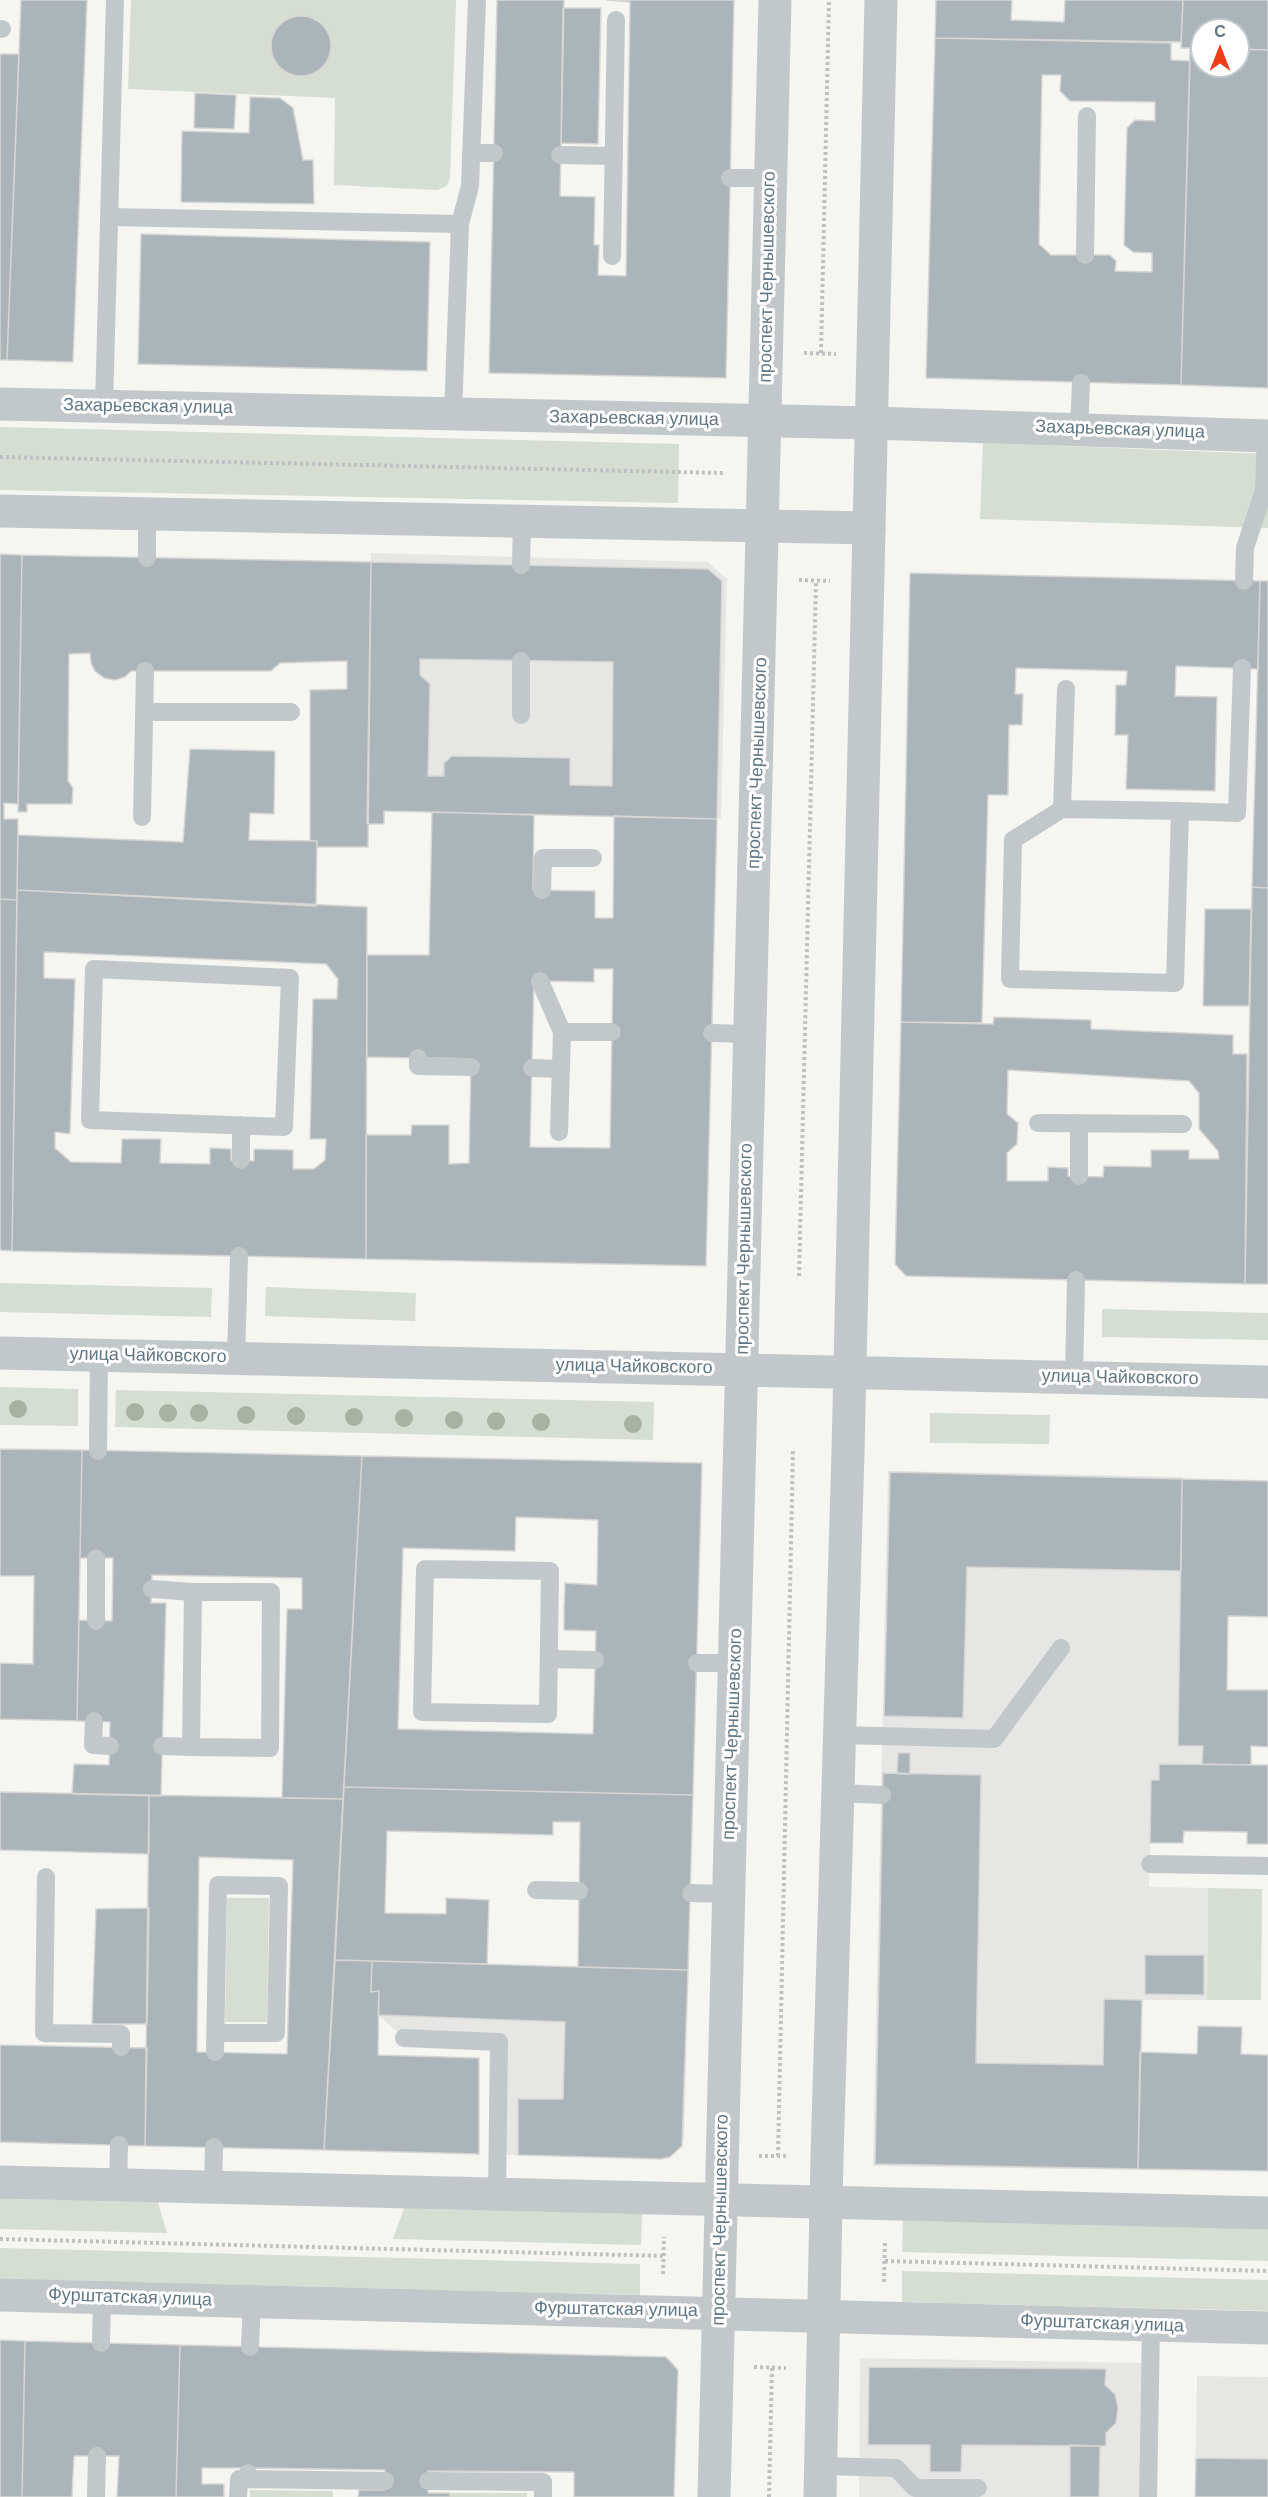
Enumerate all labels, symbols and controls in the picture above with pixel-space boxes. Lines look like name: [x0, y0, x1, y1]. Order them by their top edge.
north arrow: [1190, 18, 1250, 78]
text: С: [1214, 21, 1226, 42]
street label: проспект Чернышевского: [755, 171, 781, 383]
street label: Захарьевская улица: [63, 395, 233, 419]
street label: Захарьевская улица: [549, 407, 719, 431]
street label: Захарьевская улица: [1035, 416, 1205, 444]
street label: проспект Чернышевского: [744, 657, 772, 869]
street label: проспект Чернышевского: [732, 1143, 758, 1355]
street label: улица Чайковского: [69, 1344, 227, 1368]
street label: улица Чайковского: [555, 1355, 713, 1379]
street label: улица Чайковского: [1041, 1366, 1199, 1390]
street label: проспект Чернышевского: [719, 1628, 747, 1840]
street label: проспект Чернышевского: [708, 2114, 734, 2326]
street label: Фурштатская улица: [48, 2284, 212, 2312]
street label: Фурштатская улица: [534, 2298, 698, 2322]
street label: Фурштатская улица: [1020, 2310, 1184, 2338]

